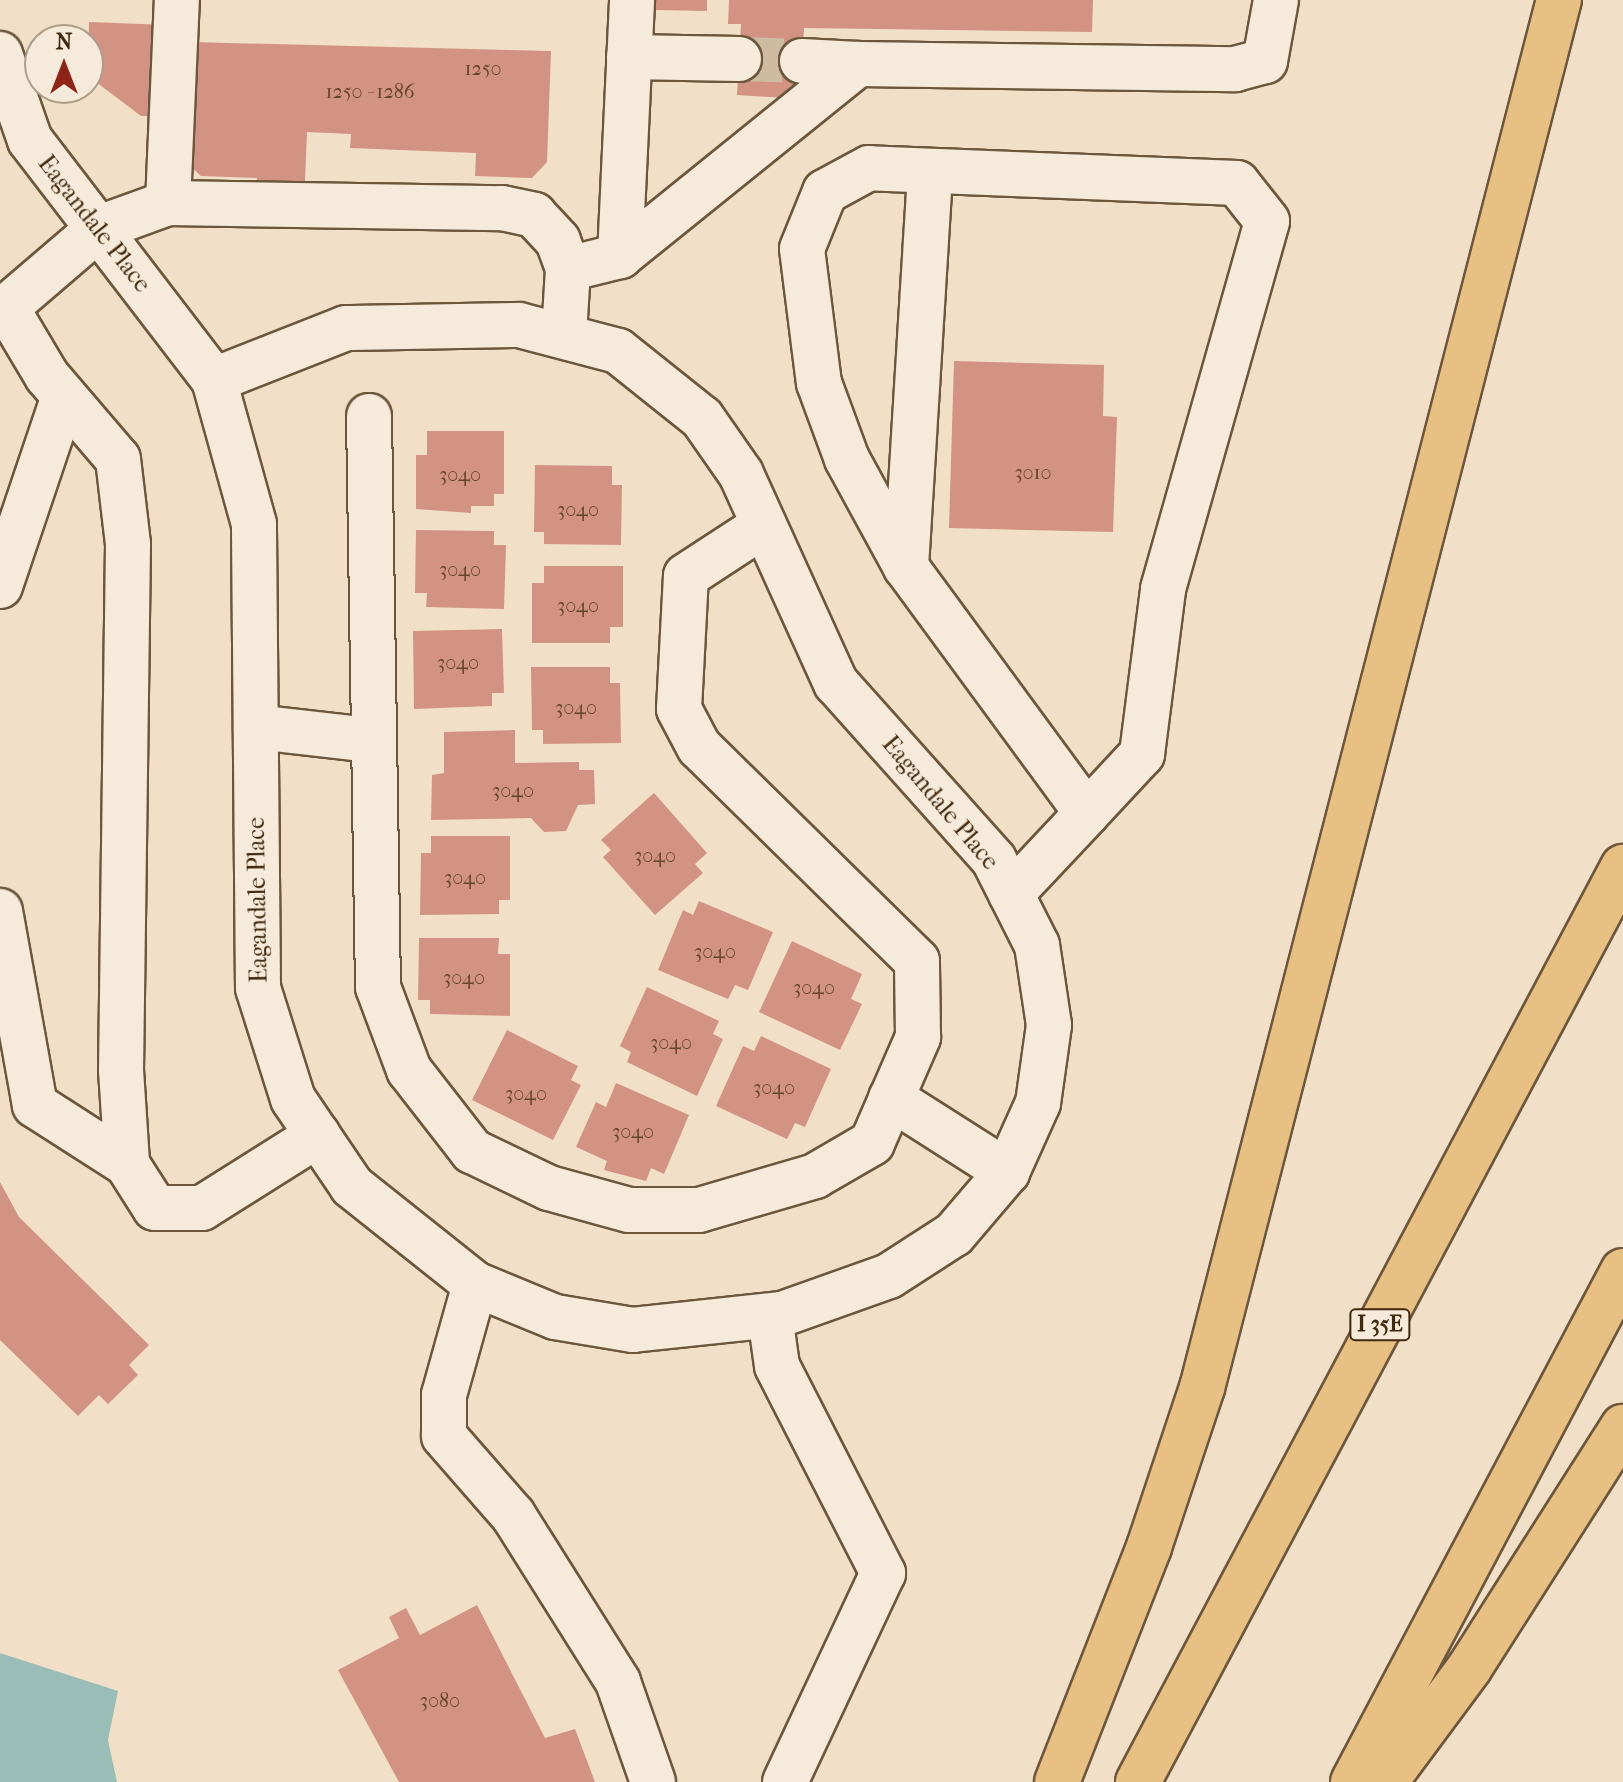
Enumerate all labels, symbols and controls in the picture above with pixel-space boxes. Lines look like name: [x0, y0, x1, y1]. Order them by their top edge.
north arrow: [24, 24, 104, 104]
text: N: [56, 29, 72, 55]
house number: 1250: [464, 56, 502, 80]
house number: 1250 - 1286: [325, 79, 415, 103]
street label: Eagandale Place: [32, 150, 156, 298]
house number: 3010: [1014, 460, 1052, 484]
house number: 3040: [439, 462, 481, 486]
house number: 3040: [557, 497, 599, 521]
house number: 3040: [439, 557, 481, 581]
house number: 3040: [557, 593, 599, 617]
house number: 3040: [437, 650, 479, 674]
house number: 3040: [555, 695, 597, 719]
street label: Eagandale Place: [876, 730, 1004, 876]
house number: 3040: [492, 778, 534, 802]
street label: Eagandale Place: [242, 817, 274, 983]
house number: 3040: [634, 843, 676, 867]
house number: 3040: [444, 865, 486, 889]
house number: 3040: [694, 939, 736, 963]
house number: 3040: [443, 965, 485, 989]
house number: 3040: [793, 975, 835, 999]
house number: 3040: [650, 1030, 692, 1054]
house number: 3040: [753, 1075, 795, 1099]
house number: 3040: [505, 1081, 547, 1105]
house number: 3040: [612, 1119, 654, 1143]
road number: I 35E: [1348, 1307, 1412, 1343]
house number: 3080: [420, 1688, 460, 1712]

